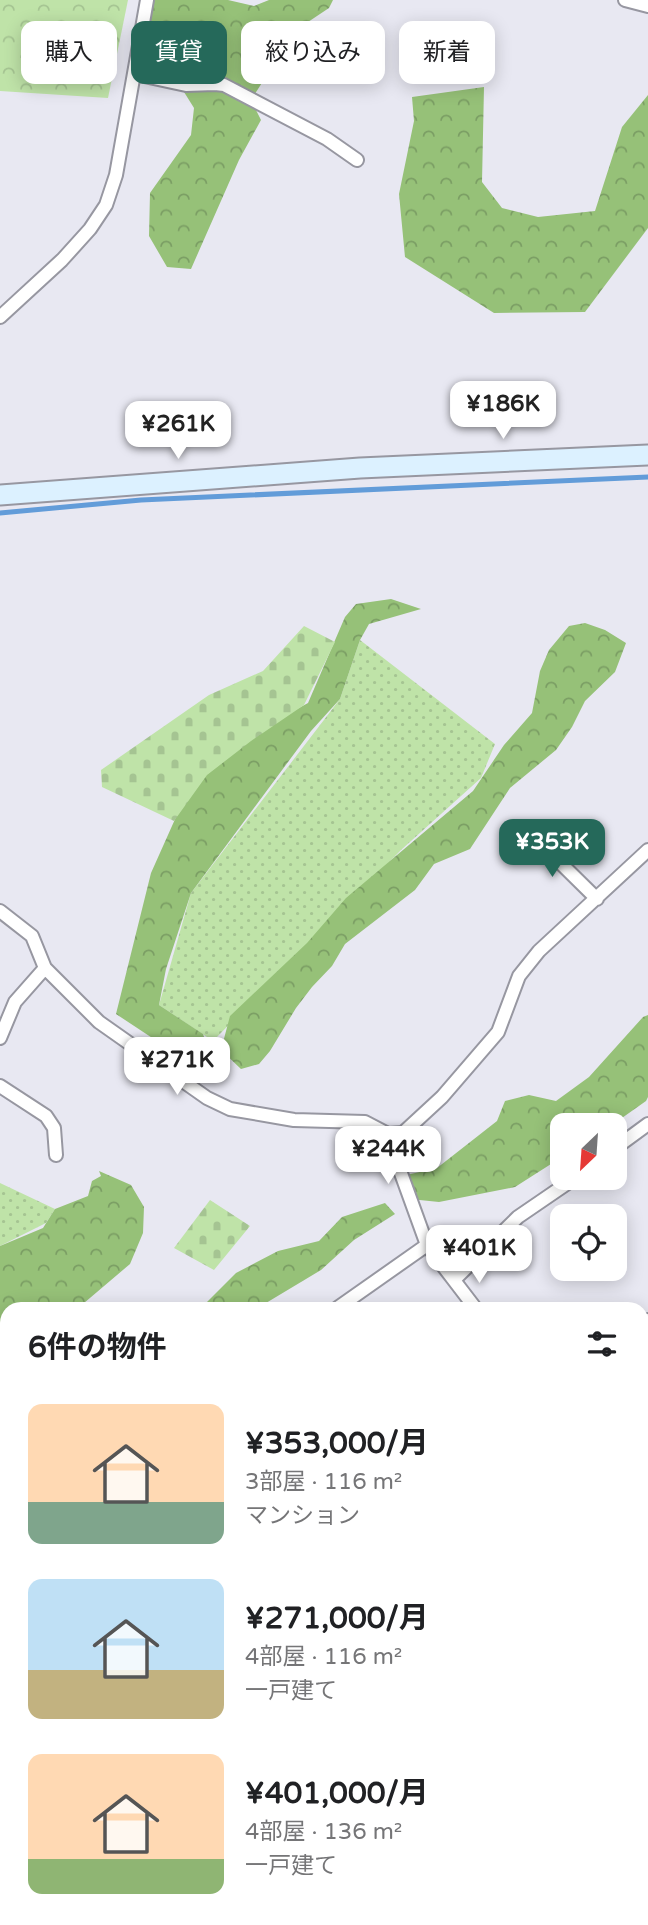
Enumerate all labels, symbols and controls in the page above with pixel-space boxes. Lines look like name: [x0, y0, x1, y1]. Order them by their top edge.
chip: 購入: [21, 21, 117, 84]
chip: 賃貸: [131, 21, 227, 84]
chip: 絞り込み: [241, 21, 385, 84]
chip: 新着: [399, 21, 495, 84]
pin: ¥186K: [454, 382, 552, 441]
text: ¥186K: [466, 390, 540, 418]
pin: ¥261K: [129, 402, 227, 461]
text: ¥261K: [141, 410, 215, 438]
pin: ¥353K: [503, 820, 601, 879]
text: ¥353K: [515, 828, 589, 856]
pin: ¥271K: [128, 1038, 226, 1097]
text: ¥271K: [140, 1046, 214, 1074]
north arrow: [550, 1113, 626, 1190]
map controls: [550, 1113, 627, 1281]
pin: ¥244K: [339, 1126, 437, 1186]
text: ¥244K: [351, 1135, 425, 1163]
button: locate: [550, 1204, 627, 1281]
pin: ¥401K: [430, 1226, 528, 1285]
text: ¥401K: [442, 1234, 516, 1262]
icon: filters: [583, 1325, 621, 1363]
text: 6件の物件: [28, 1329, 167, 1366]
text: ¥353,000/月: [245, 1425, 429, 1462]
icon: home: [84, 1432, 168, 1516]
text: 3部屋 · 116 m²: [245, 1468, 402, 1496]
text: マンション: [245, 1502, 360, 1530]
text: ¥271,000/月: [245, 1600, 429, 1637]
icon: home: [84, 1607, 168, 1691]
text: 4部屋 · 116 m²: [245, 1643, 402, 1671]
text: 一戸建て: [245, 1677, 337, 1705]
text: ¥401,000/月: [245, 1775, 429, 1812]
icon: home: [84, 1782, 168, 1866]
text: 4部屋 · 136 m²: [245, 1818, 402, 1846]
text: 一戸建て: [245, 1852, 337, 1880]

